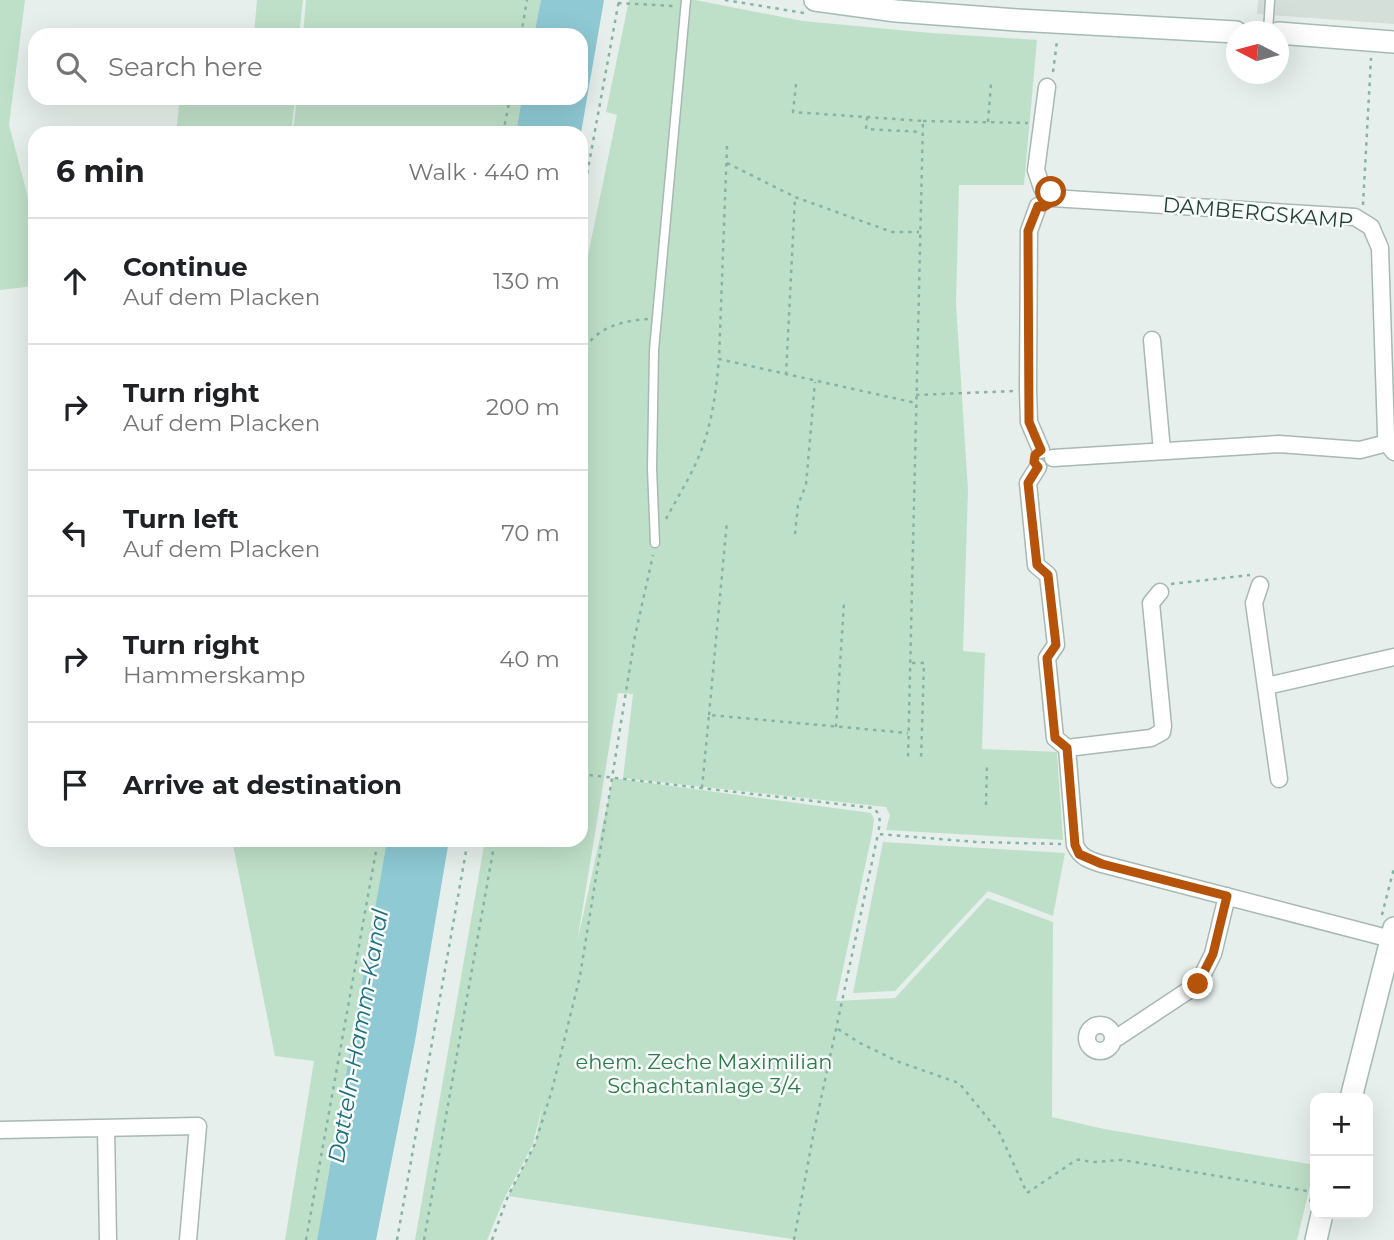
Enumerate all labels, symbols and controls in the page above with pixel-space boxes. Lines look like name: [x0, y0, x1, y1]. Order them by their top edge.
north arrow: [1226, 21, 1289, 84]
search box: [28, 28, 588, 105]
icon: search: [52, 48, 90, 86]
text: Search here: [108, 51, 263, 83]
text: 6 min: [56, 153, 145, 190]
text: Walk · 440 m: [408, 158, 560, 186]
route start: [1035, 176, 1066, 207]
street label: DAMBERGSKAMP: [1162, 192, 1354, 233]
text: Continue: [123, 251, 248, 283]
icon: ahead: [56, 262, 94, 300]
text: 130 m: [493, 267, 560, 295]
text: Auf dem Placken: [123, 283, 320, 311]
text: Turn right: [123, 377, 259, 409]
icon: right: [56, 388, 94, 426]
text: 200 m: [486, 393, 560, 421]
text: Auf dem Placken: [123, 409, 320, 437]
text: Turn left: [123, 503, 239, 535]
icon: left: [56, 514, 94, 552]
text: 70 m: [501, 519, 560, 547]
text: Auf dem Placken: [123, 535, 320, 563]
text: Turn right: [123, 629, 259, 661]
icon: right: [56, 640, 94, 678]
text: 40 m: [499, 645, 560, 673]
text: Hammerskamp: [123, 661, 305, 689]
icon: arrive: [56, 766, 94, 804]
text: Arrive at destination: [123, 769, 402, 801]
water label: Datteln-Hamm-Kanal: [322, 906, 394, 1165]
route end: [1182, 968, 1213, 999]
park label: ehem. Zeche Maximilian Schachtanlage 3/4: [575, 1049, 833, 1098]
map controls: [1310, 1093, 1373, 1219]
button: +: [1310, 1093, 1373, 1156]
button: −: [1310, 1156, 1373, 1219]

